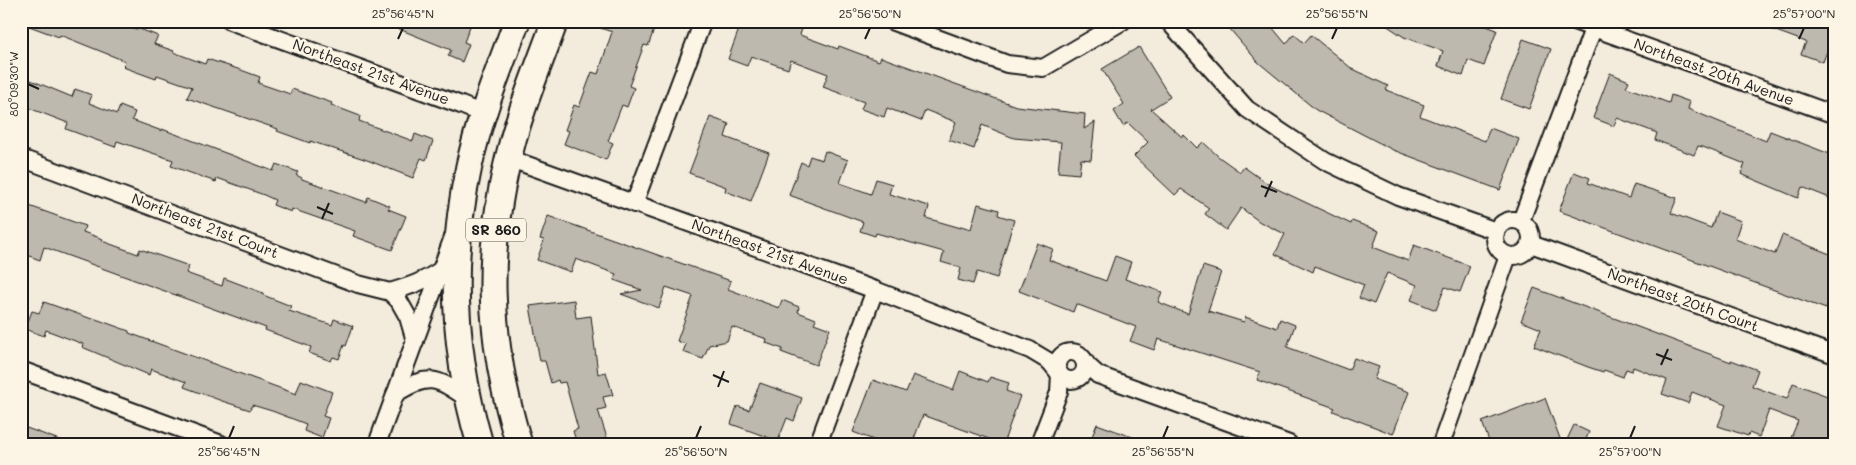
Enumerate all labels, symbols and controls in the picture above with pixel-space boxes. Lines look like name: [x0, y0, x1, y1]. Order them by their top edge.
text: 25°56'45"N: [372, 5, 434, 21]
text: 25°56'50"N: [839, 5, 901, 21]
text: 25°56'55"N: [1306, 5, 1368, 21]
text: 25°57'00"N: [1773, 5, 1835, 21]
street label: Northeast 21st Avenue: [290, 33, 453, 109]
street label: Northeast 20th Avenue: [1631, 33, 1797, 109]
text: 80°09'30"W: [5, 51, 21, 117]
street label: Northeast 21st Court: [129, 188, 282, 262]
street label: Northeast 21st Avenue: [689, 213, 852, 289]
road number: SR 860: [466, 218, 526, 242]
street label: Northeast 20th Court: [1605, 262, 1762, 336]
text: 25°56'45"N: [198, 443, 260, 459]
text: 25°56'50"N: [665, 443, 727, 459]
text: 25°56'55"N: [1132, 443, 1194, 459]
text: 25°57'00"N: [1599, 443, 1661, 459]

